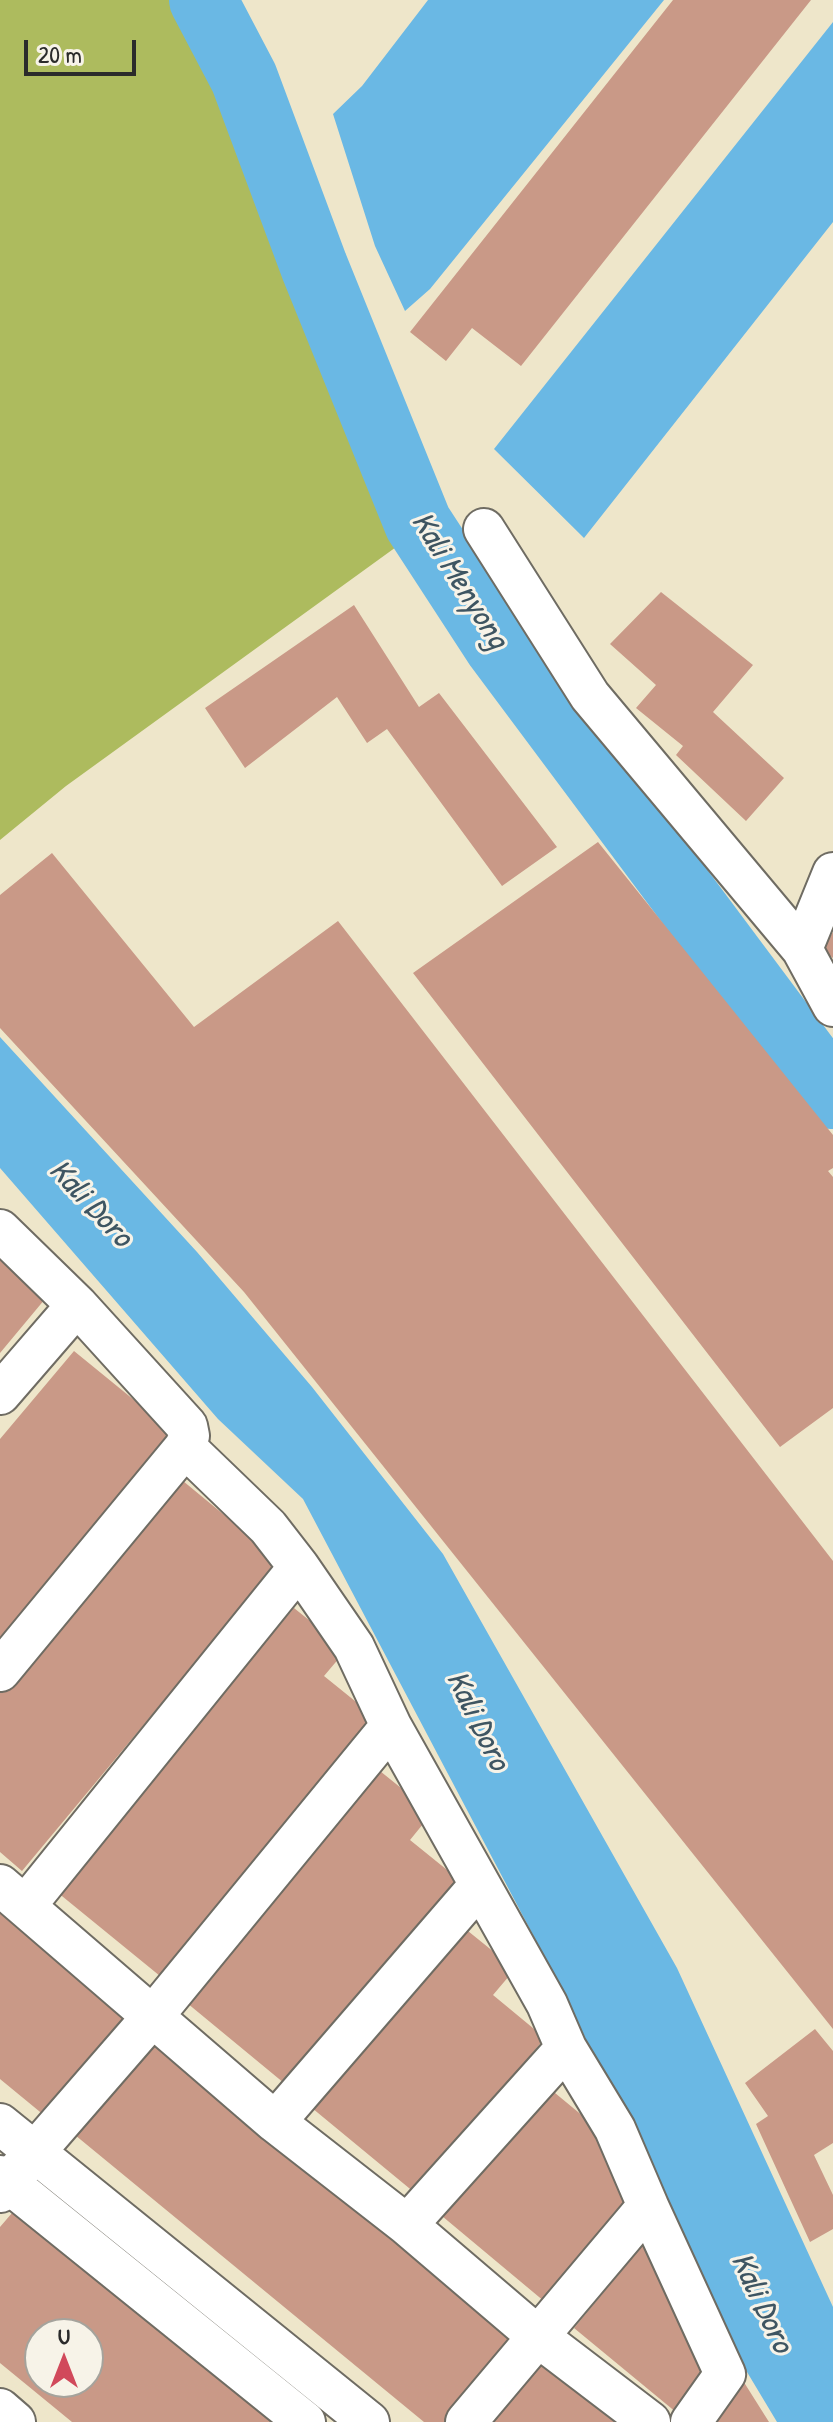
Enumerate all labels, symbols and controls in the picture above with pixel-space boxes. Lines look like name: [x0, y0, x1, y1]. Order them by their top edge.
scale bar: [28, 24, 140, 74]
text: 20 m: [38, 38, 82, 70]
water label: Kali Menyong: [402, 506, 516, 656]
water label: Kali Doro: [40, 1152, 140, 1256]
water label: Kali Doro: [437, 1665, 517, 1777]
water label: Kali Doro: [721, 2247, 801, 2359]
north arrow: [24, 2318, 104, 2398]
text: U: [58, 2321, 70, 2351]

